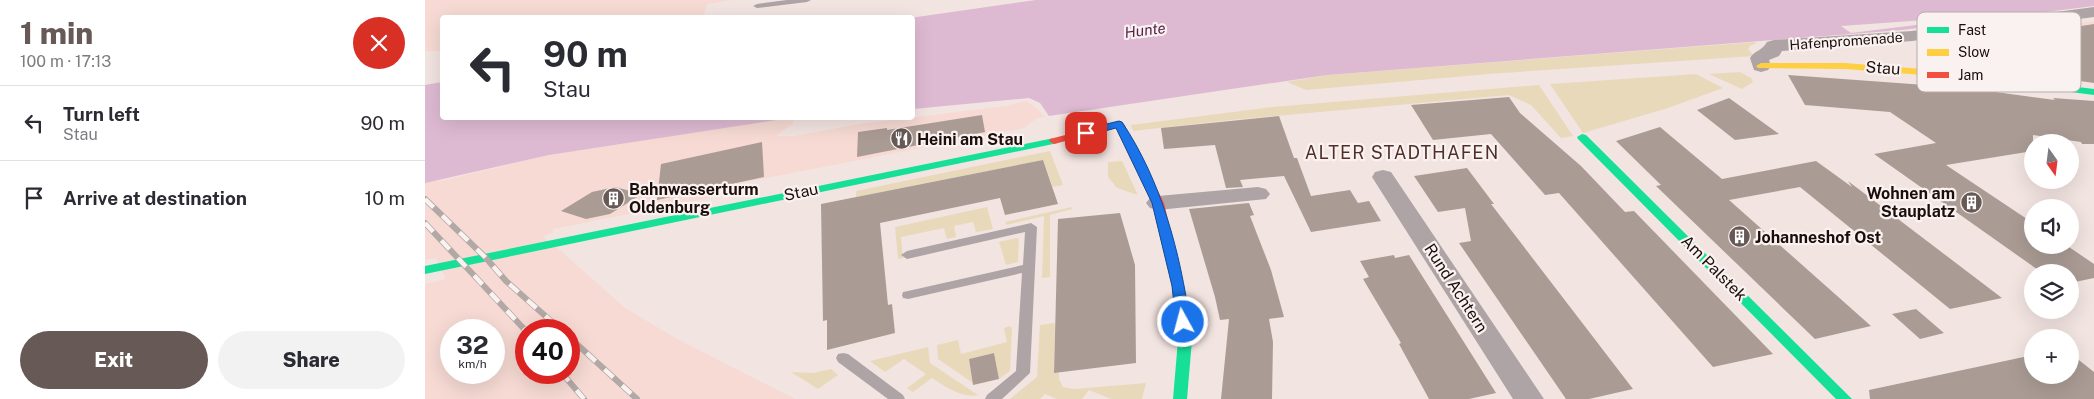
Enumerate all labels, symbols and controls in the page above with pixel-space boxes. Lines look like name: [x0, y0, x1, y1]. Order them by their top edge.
legend: [1917, 12, 2081, 92]
text: 1 min: [20, 15, 93, 51]
button: close: [353, 17, 405, 69]
water label: Hunte: [1123, 19, 1167, 41]
text: Fast: [1958, 22, 1986, 38]
street label: Hafenpromenade: [1789, 29, 1903, 53]
text: 90 m: [543, 34, 628, 75]
icon: left: [460, 35, 525, 100]
text: Slow: [1958, 44, 1990, 60]
text: 100 m · 17:13: [20, 52, 111, 71]
street label: Stau: [1865, 57, 1901, 79]
text: Jam: [1958, 67, 1983, 83]
text: Stau: [543, 76, 591, 102]
text: Turn left: [63, 103, 140, 125]
icon: left: [20, 109, 48, 137]
text: 90 m: [361, 112, 405, 134]
pin: [1065, 112, 1107, 154]
icon: arrive: [1072, 119, 1100, 147]
text: Stau: [63, 125, 98, 144]
restaurant icon: Heini am Stau: [889, 127, 913, 151]
place label: Heini am Stau: [917, 130, 1023, 149]
north arrow: [2024, 134, 2079, 189]
map controls: [2024, 134, 2079, 384]
district label: ALTER STADTHAFEN: [1305, 142, 1499, 163]
street label: Stau: [782, 179, 820, 205]
place label: Bahnwasserturm Oldenburg: [629, 180, 759, 217]
icon: arrive: [20, 184, 48, 212]
place label: Wohnen am Stauplatz: [1867, 184, 1955, 221]
building icon: Bahnwasserturm Oldenburg: [601, 186, 625, 210]
text: Arrive at destination: [63, 187, 247, 209]
text: 10 m: [365, 187, 405, 209]
building icon: Wohnen am Stauplatz: [1959, 190, 1983, 214]
button: sound: [2024, 199, 2079, 254]
building icon: Johanneshof Ost: [1727, 225, 1751, 249]
place label: Johanneshof Ost: [1755, 228, 1882, 247]
street label: Am Palstek: [1677, 231, 1751, 305]
street label: Rund Achtern: [1420, 240, 1492, 336]
button: layers: [2024, 264, 2079, 319]
position arrow: [1156, 295, 1208, 347]
speed limit sign: 40: [515, 319, 580, 384]
button: +: [2024, 329, 2079, 384]
text: 32: [456, 330, 489, 360]
button: Exit: [20, 331, 208, 389]
button: Share: [218, 331, 405, 389]
text: km/h: [458, 357, 487, 371]

